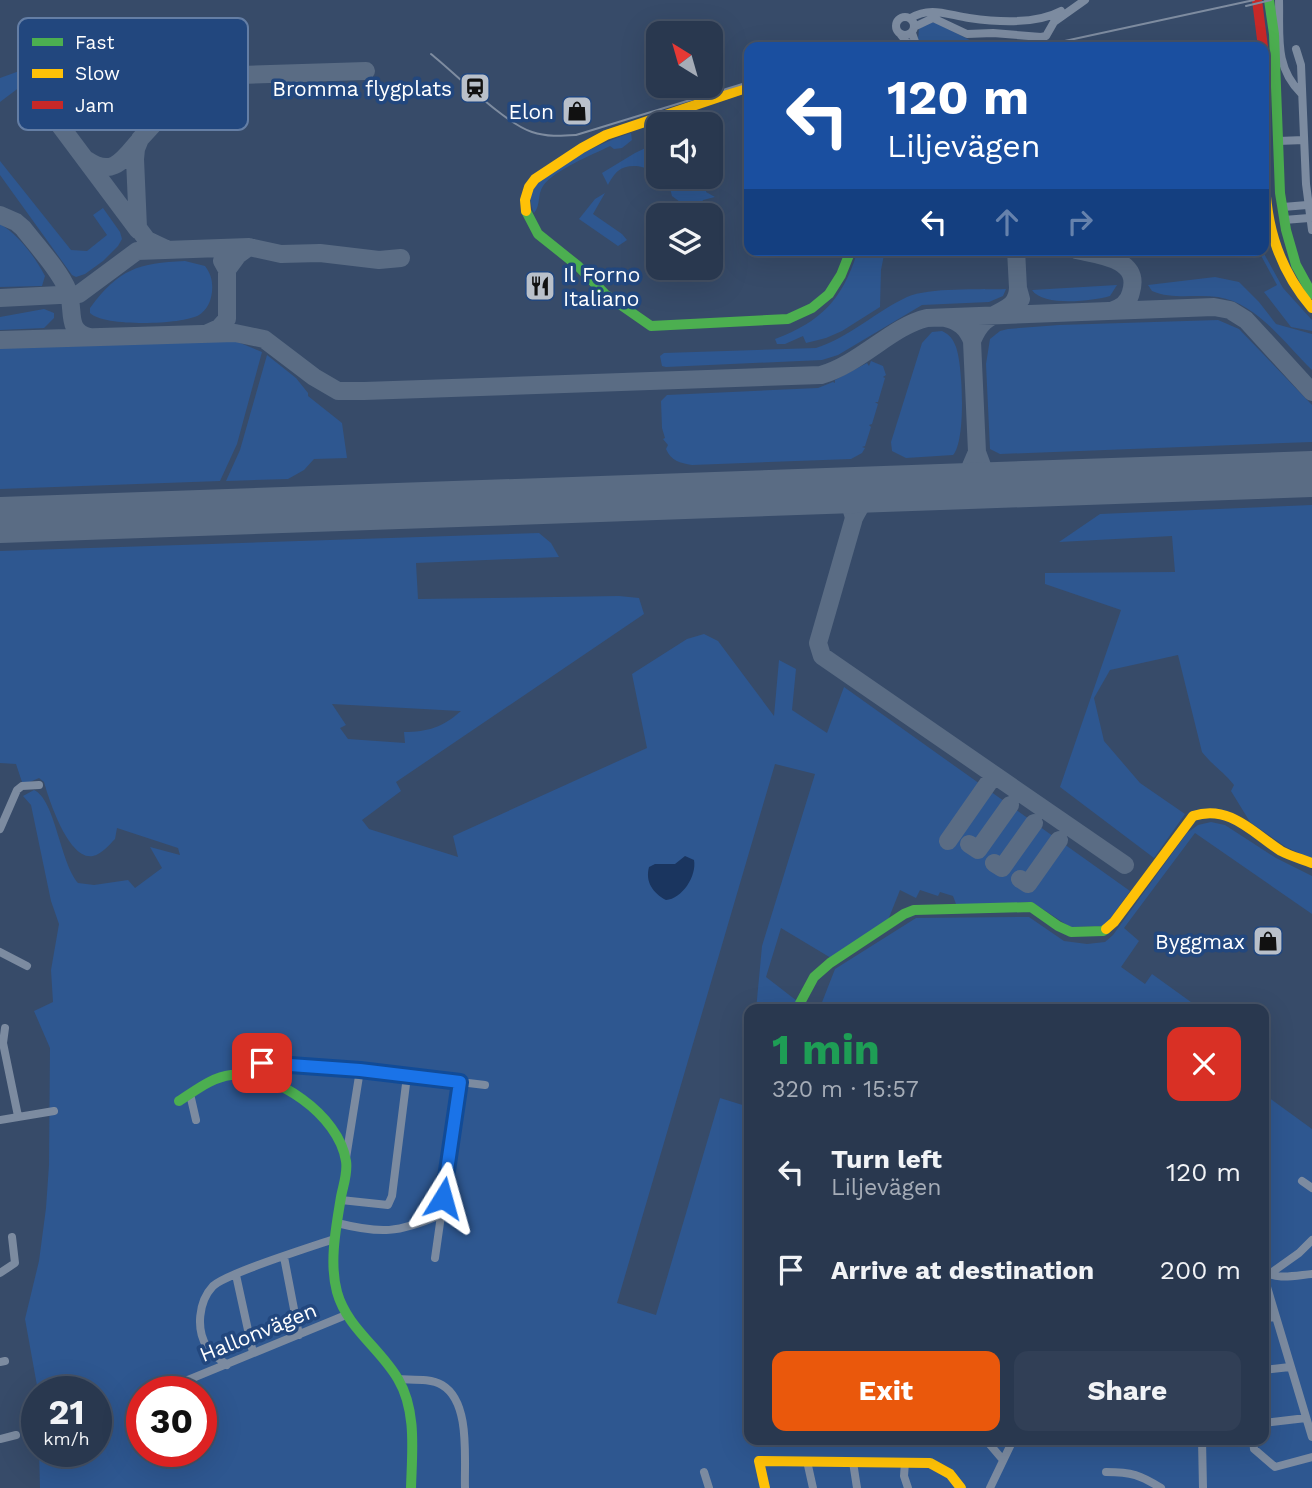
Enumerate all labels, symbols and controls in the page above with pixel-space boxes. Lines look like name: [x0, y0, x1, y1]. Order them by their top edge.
legend: [18, 18, 248, 130]
north arrow: [646, 21, 723, 98]
map controls: [646, 21, 723, 280]
text: Fast: [75, 31, 114, 54]
text: Slow: [75, 62, 120, 85]
text: 120 m: [887, 68, 1029, 126]
icon: left: [772, 70, 863, 161]
station icon: Bromma flygplats: [458, 71, 492, 105]
place label: Bromma flygplats: [272, 76, 452, 101]
text: Jam: [75, 94, 114, 117]
shop icon: Elon: [560, 94, 594, 128]
place label: Elon: [509, 99, 554, 124]
button: sound: [646, 112, 723, 189]
text: Liljevägen: [887, 127, 1041, 165]
button: layers: [646, 203, 723, 280]
icon: left: [915, 203, 953, 241]
icon: ahead: [988, 203, 1026, 241]
icon: right: [1061, 203, 1099, 241]
place label: Il Forno Italiano: [563, 262, 640, 311]
restaurant icon: Il Forno Italiano: [523, 269, 557, 303]
shop icon: Byggmax: [1251, 924, 1285, 958]
place label: Byggmax: [1155, 929, 1245, 954]
text: 1 min: [772, 1025, 880, 1074]
button: close: [1167, 1027, 1241, 1101]
pin: [232, 1033, 292, 1093]
icon: arrive: [243, 1044, 281, 1082]
text: 320 m · 15:57: [772, 1076, 919, 1103]
text: Turn left: [831, 1144, 942, 1174]
icon: left: [772, 1153, 810, 1191]
text: 120 m: [1166, 1157, 1241, 1187]
position arrow: [406, 1161, 480, 1235]
text: Liljevägen: [831, 1174, 941, 1201]
icon: arrive: [772, 1251, 810, 1289]
text: Arrive at destination: [831, 1255, 1094, 1285]
text: 200 m: [1160, 1255, 1241, 1285]
street label: Hallonvägen: [196, 1297, 320, 1367]
button: Exit: [772, 1351, 1000, 1431]
button: Share: [1014, 1351, 1241, 1431]
speed limit sign: 30: [126, 1376, 217, 1467]
text: 21: [49, 1391, 84, 1433]
text: km/h: [43, 1428, 90, 1449]

